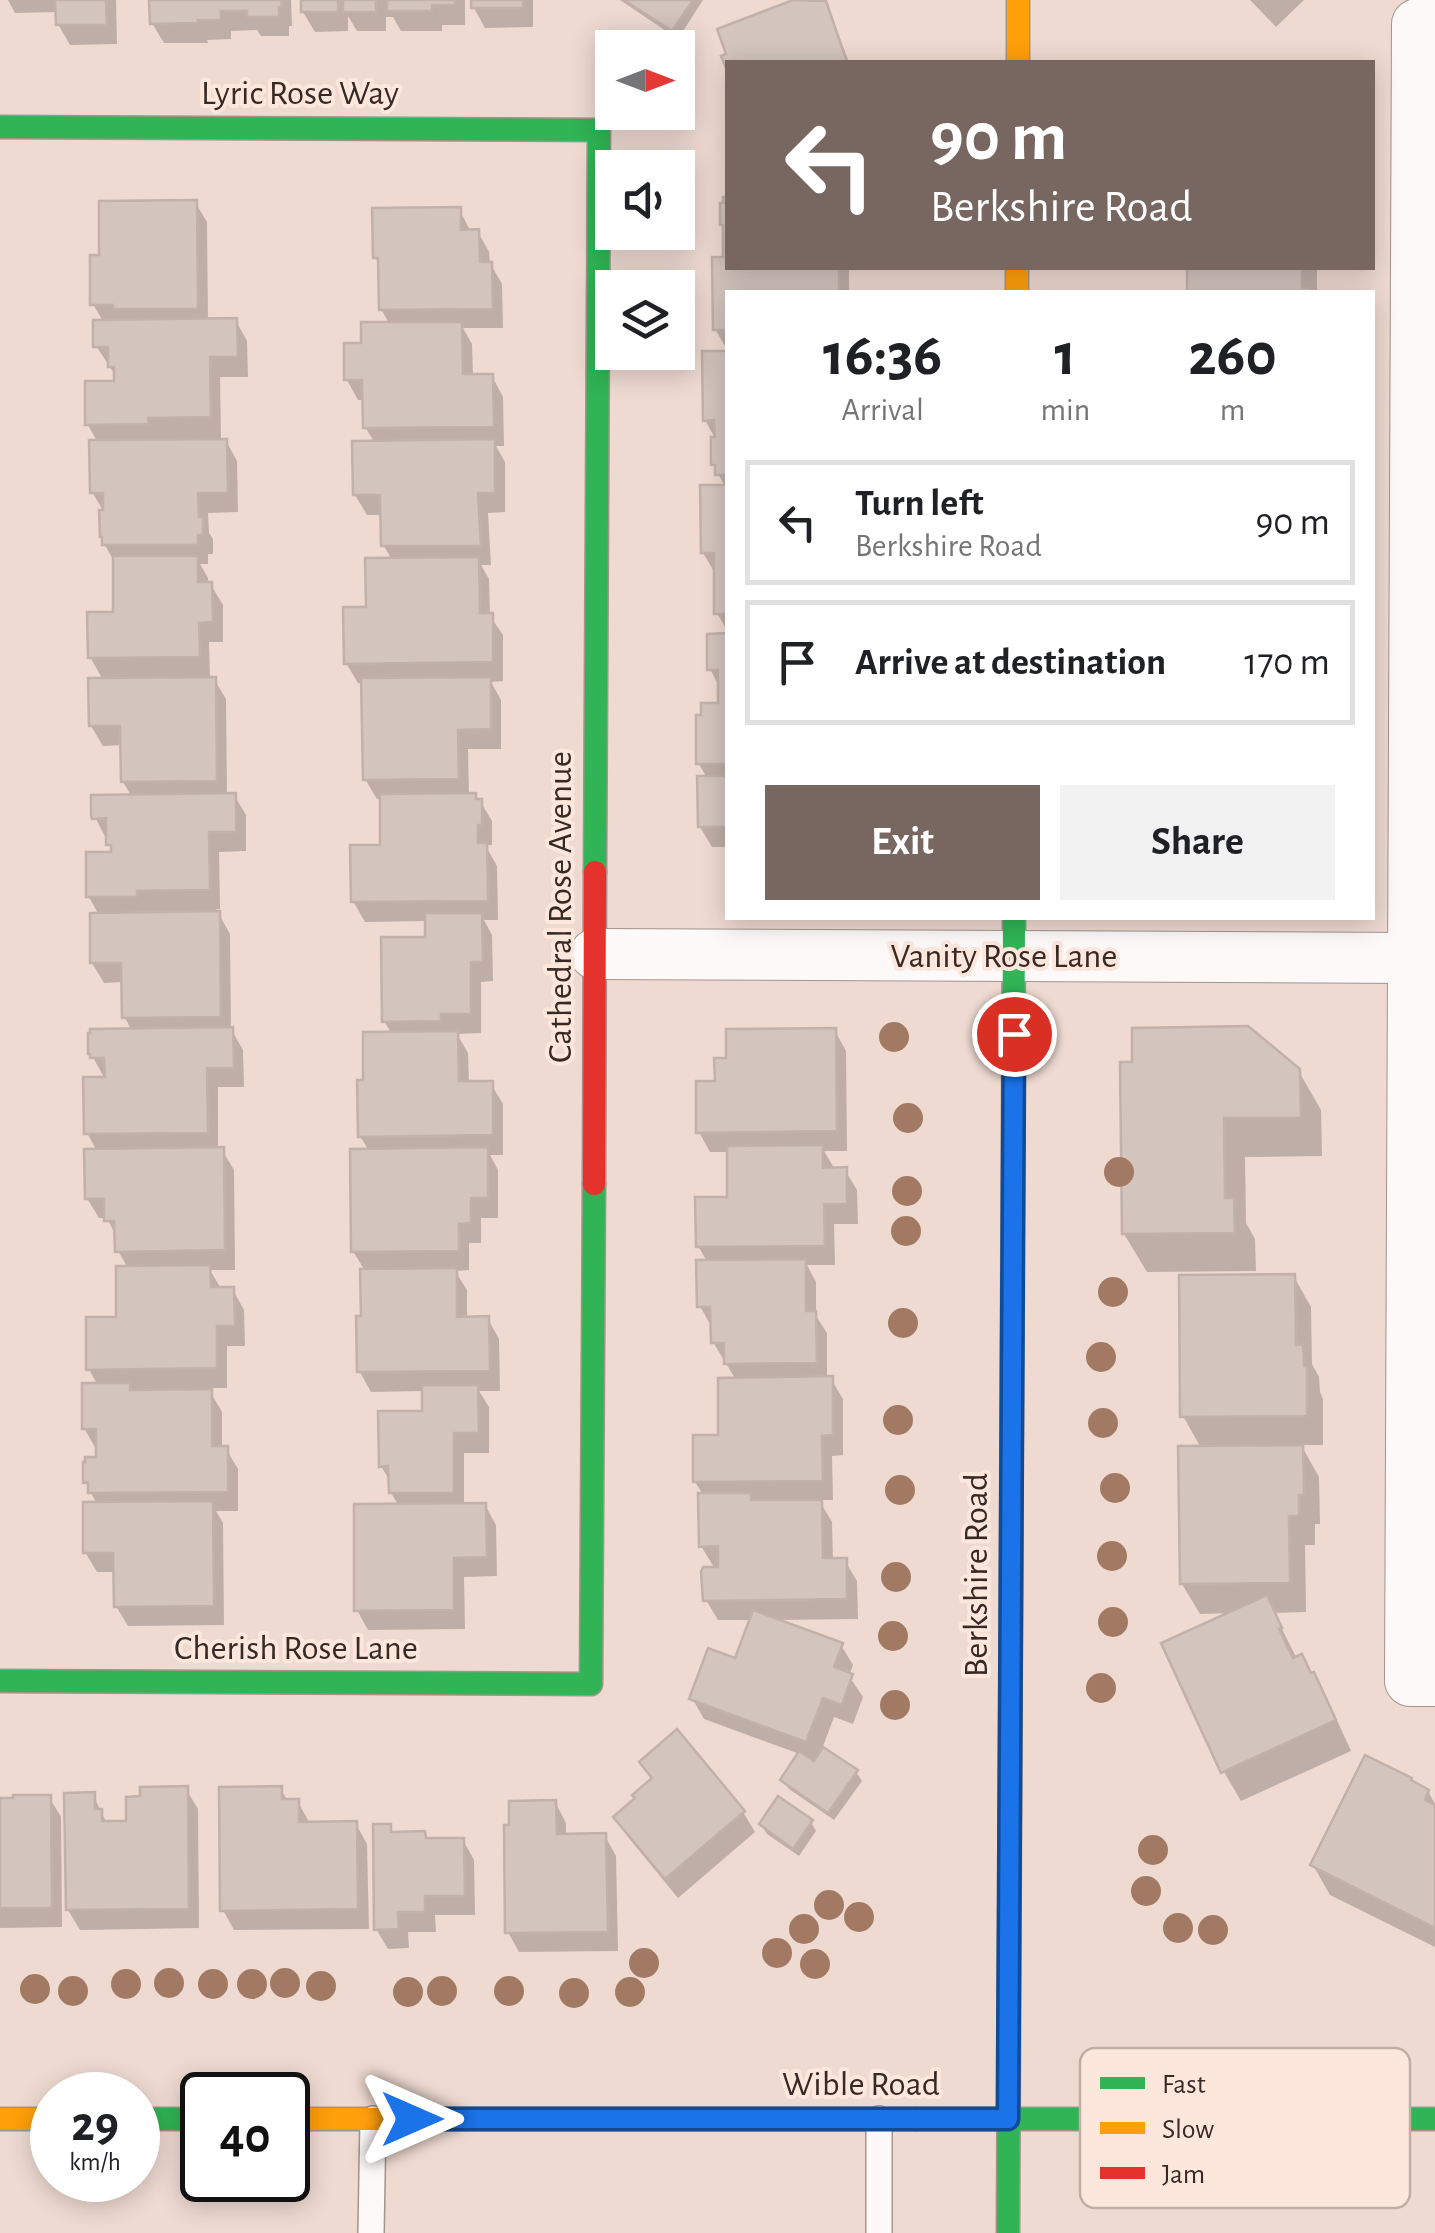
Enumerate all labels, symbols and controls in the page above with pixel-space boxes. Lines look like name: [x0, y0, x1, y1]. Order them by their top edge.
north arrow: [595, 30, 695, 130]
map controls: [595, 30, 695, 370]
street label: Lyric Rose Way: [201, 76, 399, 111]
icon: left: [765, 100, 895, 230]
text: 90 m: [930, 103, 1067, 173]
button: sound: [595, 150, 695, 250]
text: Berkshire Road: [930, 185, 1193, 230]
button: layers: [595, 270, 695, 370]
text: 16:36: [823, 326, 942, 386]
text: 1: [1055, 326, 1076, 386]
text: 260: [1188, 326, 1277, 386]
text: Arrival: [842, 394, 924, 426]
text: min: [1040, 394, 1090, 426]
text: m: [1220, 394, 1245, 426]
text: Turn left: [855, 485, 983, 523]
icon: left: [770, 495, 825, 550]
text: 90 m: [1255, 504, 1330, 542]
text: Berkshire Road: [855, 530, 1042, 562]
icon: arrive: [770, 635, 825, 690]
text: Arrive at destination: [855, 644, 1166, 682]
text: 170 m: [1244, 644, 1330, 682]
street label: Cathedral Rose Avenue: [543, 751, 578, 1063]
button: Exit: [765, 785, 1040, 900]
button: Share: [1060, 785, 1335, 900]
street label: Vanity Rose Lane: [891, 939, 1117, 974]
pin: [972, 992, 1057, 1077]
icon: arrive: [987, 1007, 1042, 1062]
street label: Berkshire Road: [959, 1473, 994, 1677]
street label: Cherish Rose Lane: [174, 1631, 418, 1666]
legend: [1080, 2048, 1410, 2208]
position arrow: [360, 2067, 464, 2171]
street label: Wible Road: [782, 2067, 940, 2102]
text: Fast: [1162, 2071, 1206, 2099]
speed limit sign: 40: [180, 2072, 310, 2202]
text: 29: [71, 2100, 119, 2150]
text: Slow: [1162, 2116, 1214, 2144]
text: km/h: [69, 2150, 121, 2175]
text: Jam: [1162, 2161, 1205, 2189]

